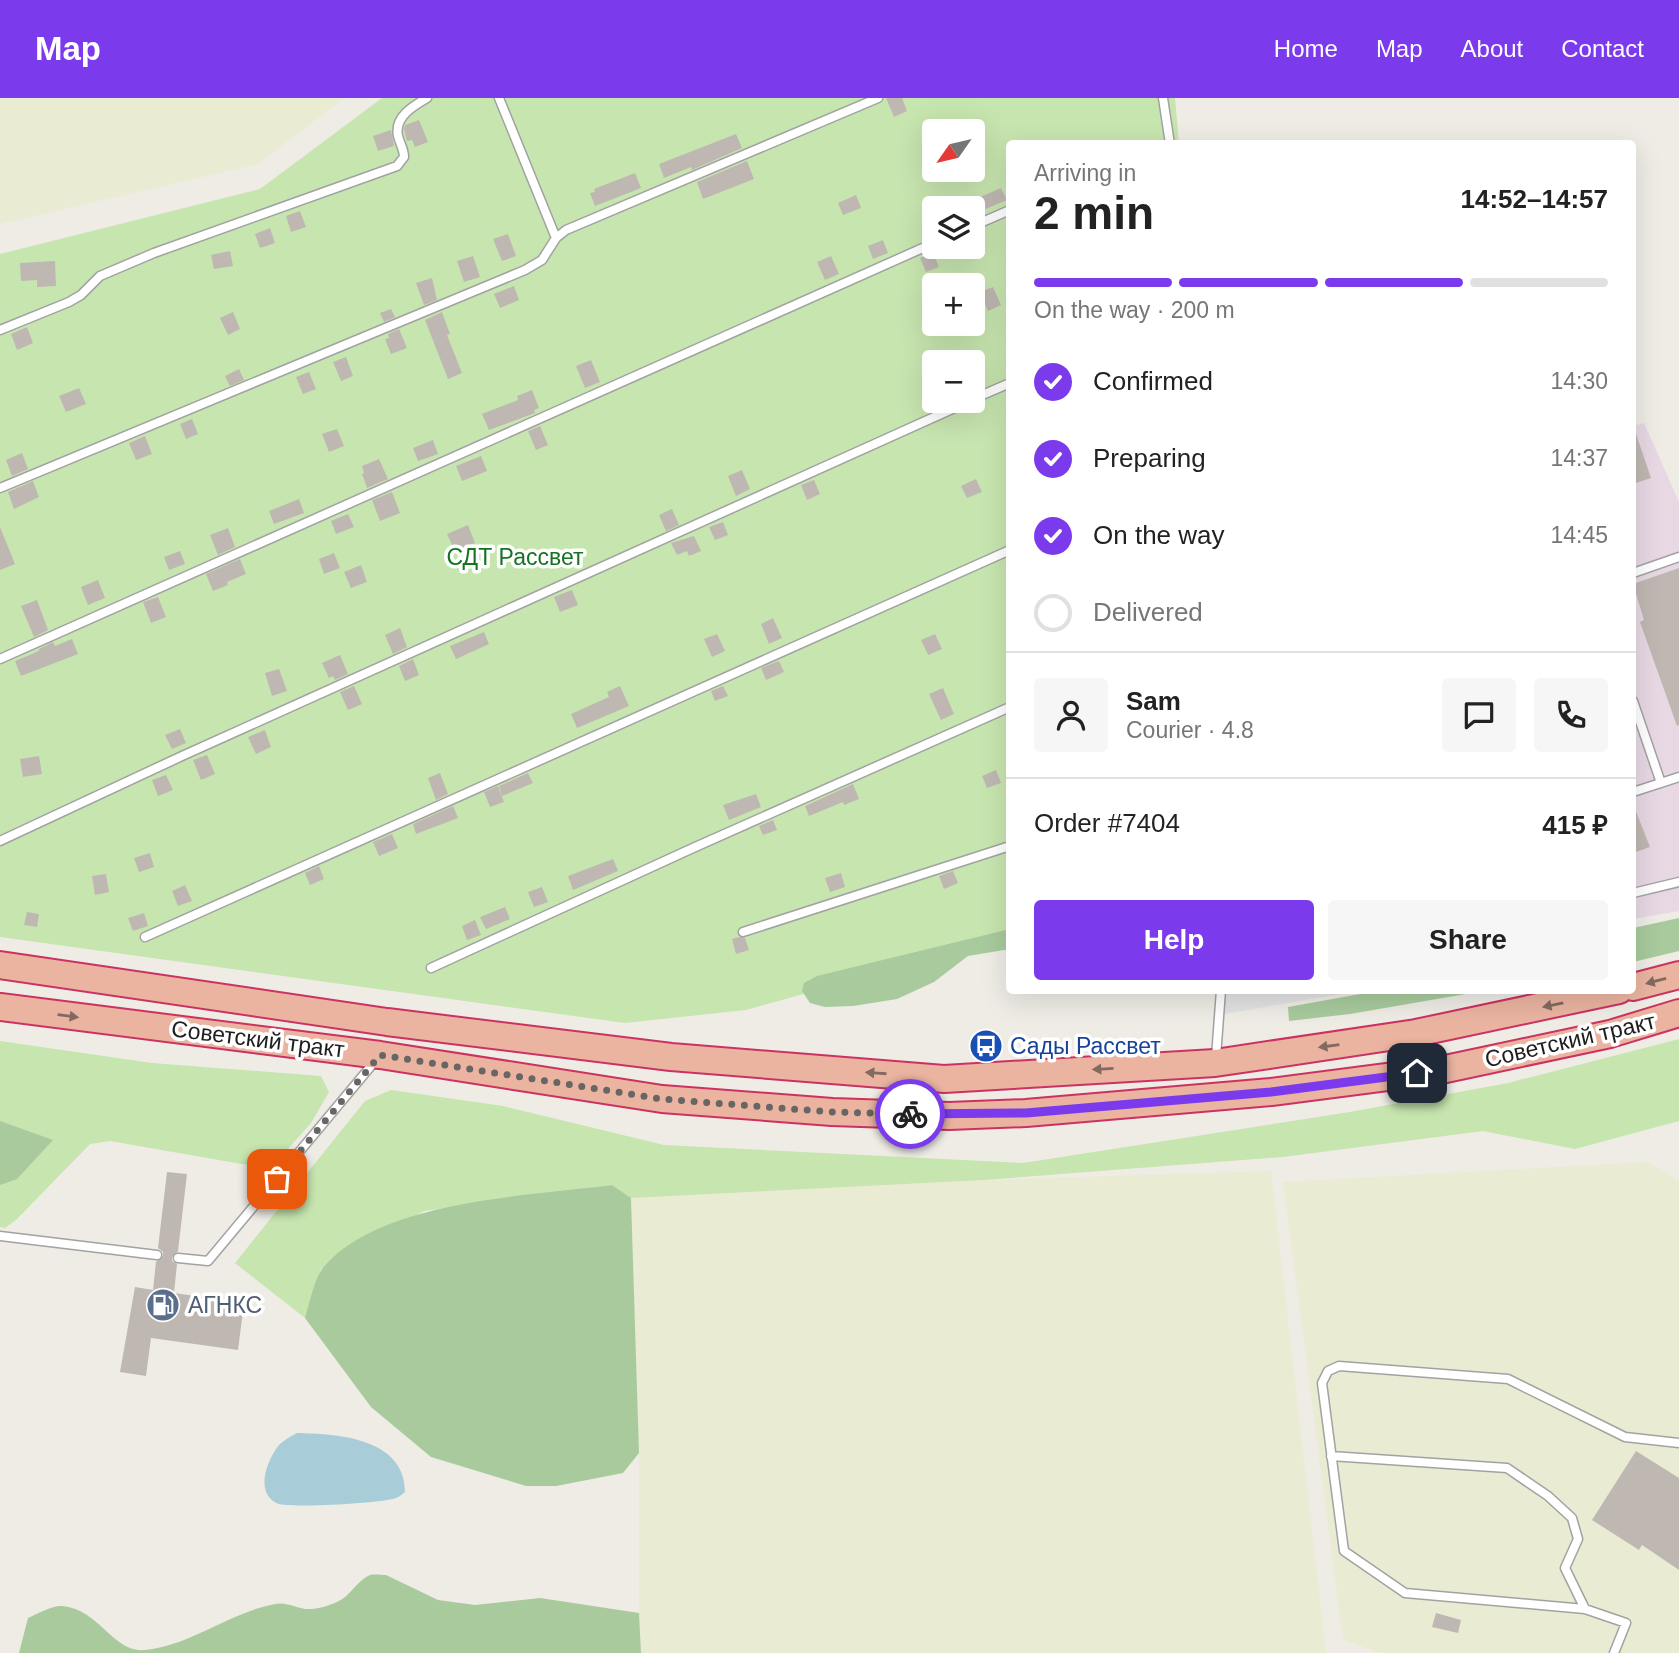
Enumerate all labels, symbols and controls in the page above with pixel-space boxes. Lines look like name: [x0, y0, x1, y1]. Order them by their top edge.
text: Map: [35, 30, 101, 67]
text: Home: [1274, 35, 1338, 62]
text: Map: [1376, 35, 1423, 62]
text: About: [1461, 35, 1523, 62]
text: Contact: [1561, 35, 1644, 62]
north arrow: [922, 119, 985, 182]
map controls: [922, 119, 985, 413]
text: Arriving in: [1034, 160, 1136, 186]
text: 14:52–14:57: [1461, 184, 1608, 214]
text: 2 min: [1034, 187, 1154, 239]
button: layers: [922, 196, 985, 259]
button: +: [922, 273, 985, 336]
text: On the way · 200 m: [1034, 297, 1235, 323]
button: −: [922, 350, 985, 413]
icon: check: [1034, 363, 1072, 401]
text: Confirmed: [1093, 366, 1213, 396]
text: 14:30: [1550, 368, 1608, 394]
icon: check: [1034, 440, 1072, 478]
text: Preparing: [1093, 443, 1206, 473]
text: 14:37: [1550, 445, 1608, 471]
icon: check: [1034, 517, 1072, 555]
text: On the way: [1093, 520, 1225, 550]
text: 14:45: [1550, 522, 1608, 548]
park label: СДТ Рассвет: [446, 544, 584, 570]
text: Delivered: [1093, 597, 1203, 627]
button: person: [1034, 678, 1108, 752]
button: chat: [1442, 678, 1516, 752]
button: phone: [1534, 678, 1608, 752]
text: Sam: [1126, 686, 1181, 716]
text: Courier · 4.8: [1126, 717, 1254, 743]
text: Order #7404: [1034, 808, 1180, 838]
text: 415 ₽: [1542, 810, 1608, 840]
button: Help: [1034, 900, 1314, 980]
button: Share: [1328, 900, 1608, 980]
one-way arrow: [1645, 976, 1667, 987]
one-way arrow: [1542, 1000, 1564, 1011]
street label: Советский тракт: [1482, 1008, 1658, 1072]
one-way arrow: [57, 1010, 79, 1021]
street label: Советский тракт: [170, 1015, 347, 1063]
bus stop icon: Сады Рассвет: [967, 1027, 1005, 1065]
place label: Сады Рассвет: [1010, 1033, 1161, 1059]
one-way arrow: [1318, 1041, 1340, 1052]
pin: [1387, 1043, 1447, 1103]
icon: home: [1398, 1054, 1436, 1092]
one-way arrow: [1092, 1063, 1114, 1074]
one-way arrow: [865, 1067, 887, 1078]
courier: [875, 1079, 945, 1149]
icon: bike: [891, 1095, 929, 1133]
pin: [247, 1149, 307, 1209]
icon: bag: [258, 1160, 296, 1198]
fuel station icon: АГНКС: [144, 1286, 182, 1324]
place label: АГНКС: [188, 1292, 262, 1318]

